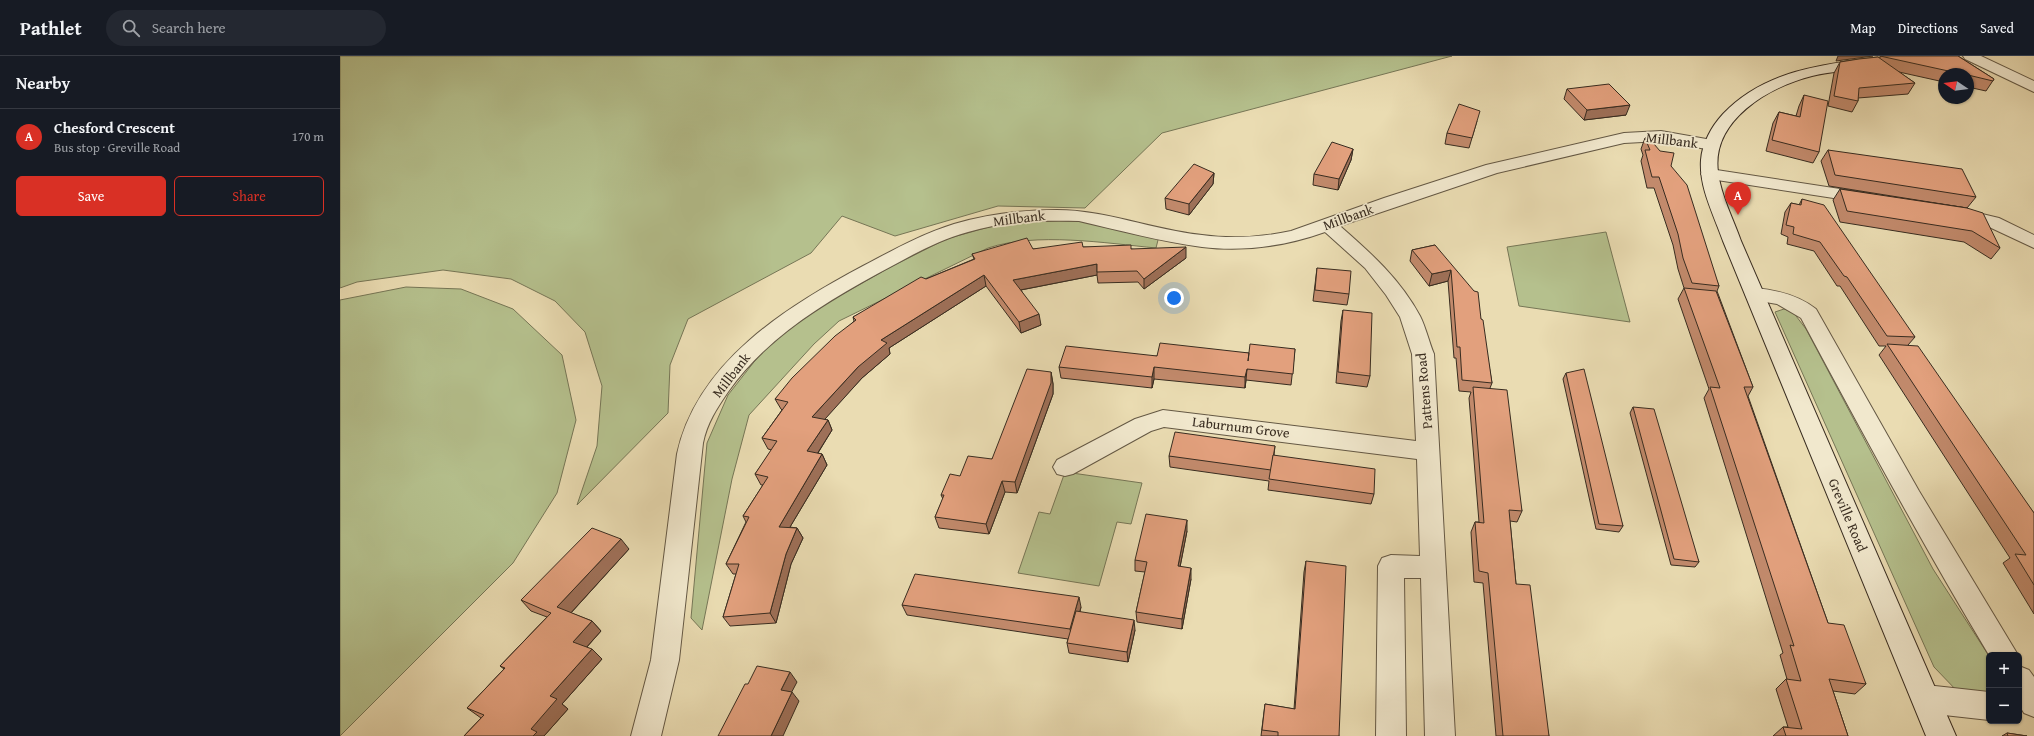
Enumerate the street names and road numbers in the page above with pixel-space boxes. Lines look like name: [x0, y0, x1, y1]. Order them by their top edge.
street label: Millbank: [1645, 127, 1700, 153]
street label: Millbank: [1320, 198, 1377, 235]
street label: Millbank: [992, 205, 1047, 231]
street label: Millbank: [707, 348, 755, 402]
street label: Pattens Road: [1411, 352, 1437, 430]
street label: Laburnum Grove: [1191, 411, 1291, 443]
street label: Greville Road: [1824, 475, 1873, 555]

